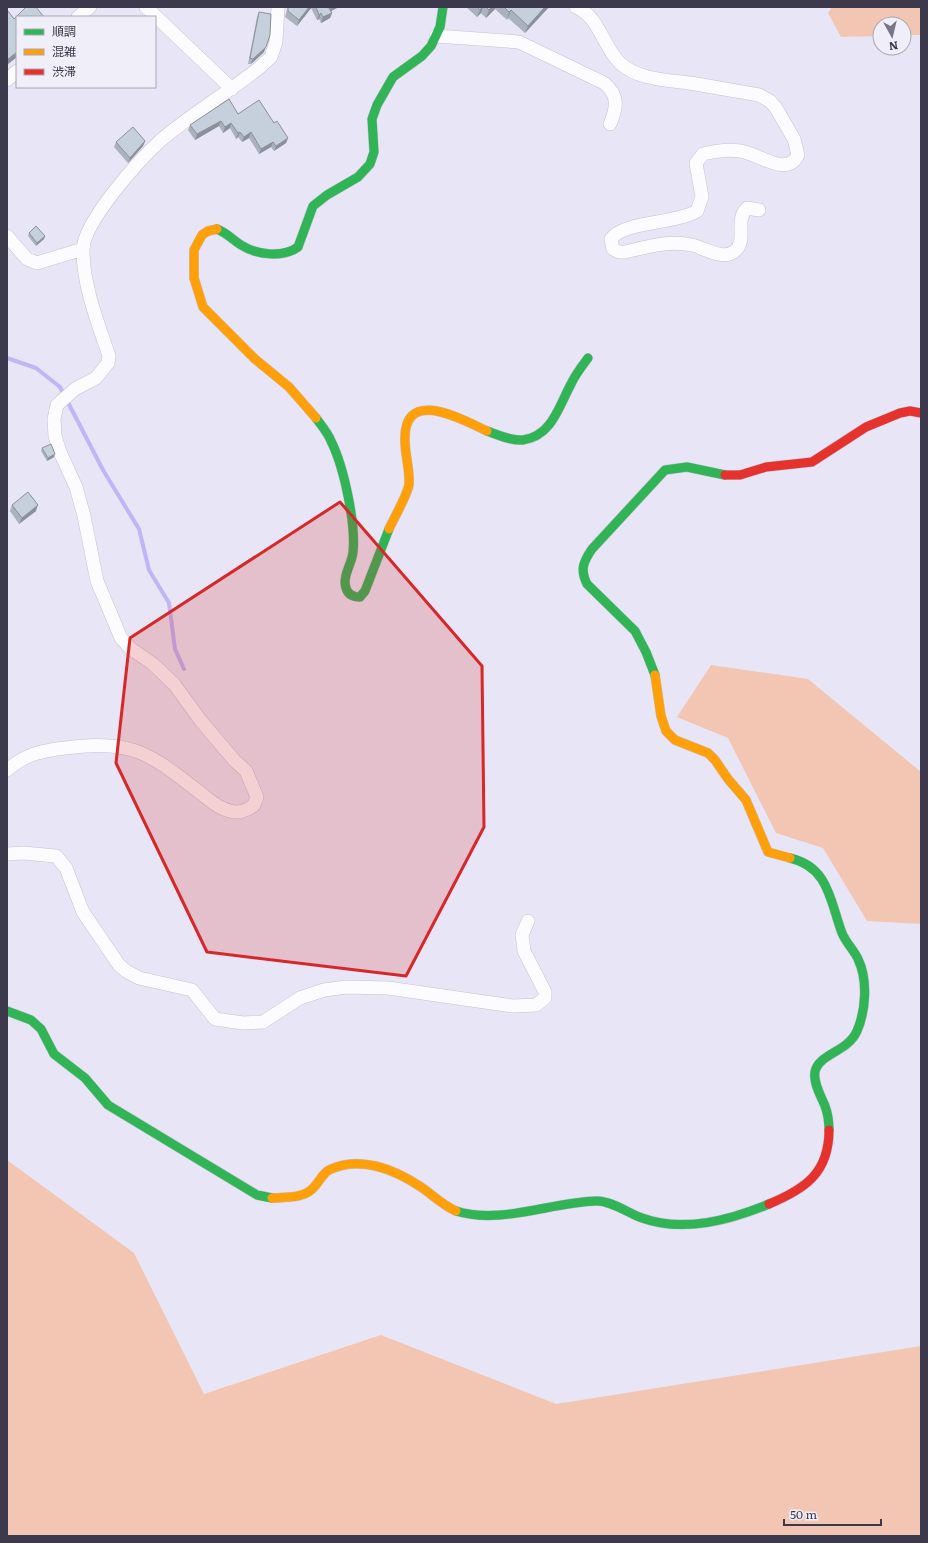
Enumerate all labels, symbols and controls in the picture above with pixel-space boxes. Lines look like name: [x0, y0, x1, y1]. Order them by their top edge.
legend: [16, 16, 156, 88]
north arrow: [872, 16, 912, 56]
text: 順調: [52, 22, 76, 40]
text: N: [888, 38, 899, 55]
text: 混雑: [52, 42, 76, 60]
text: 渋滞: [52, 62, 76, 80]
scale bar: [784, 1501, 881, 1527]
text: 50 m: [790, 1505, 817, 1523]

